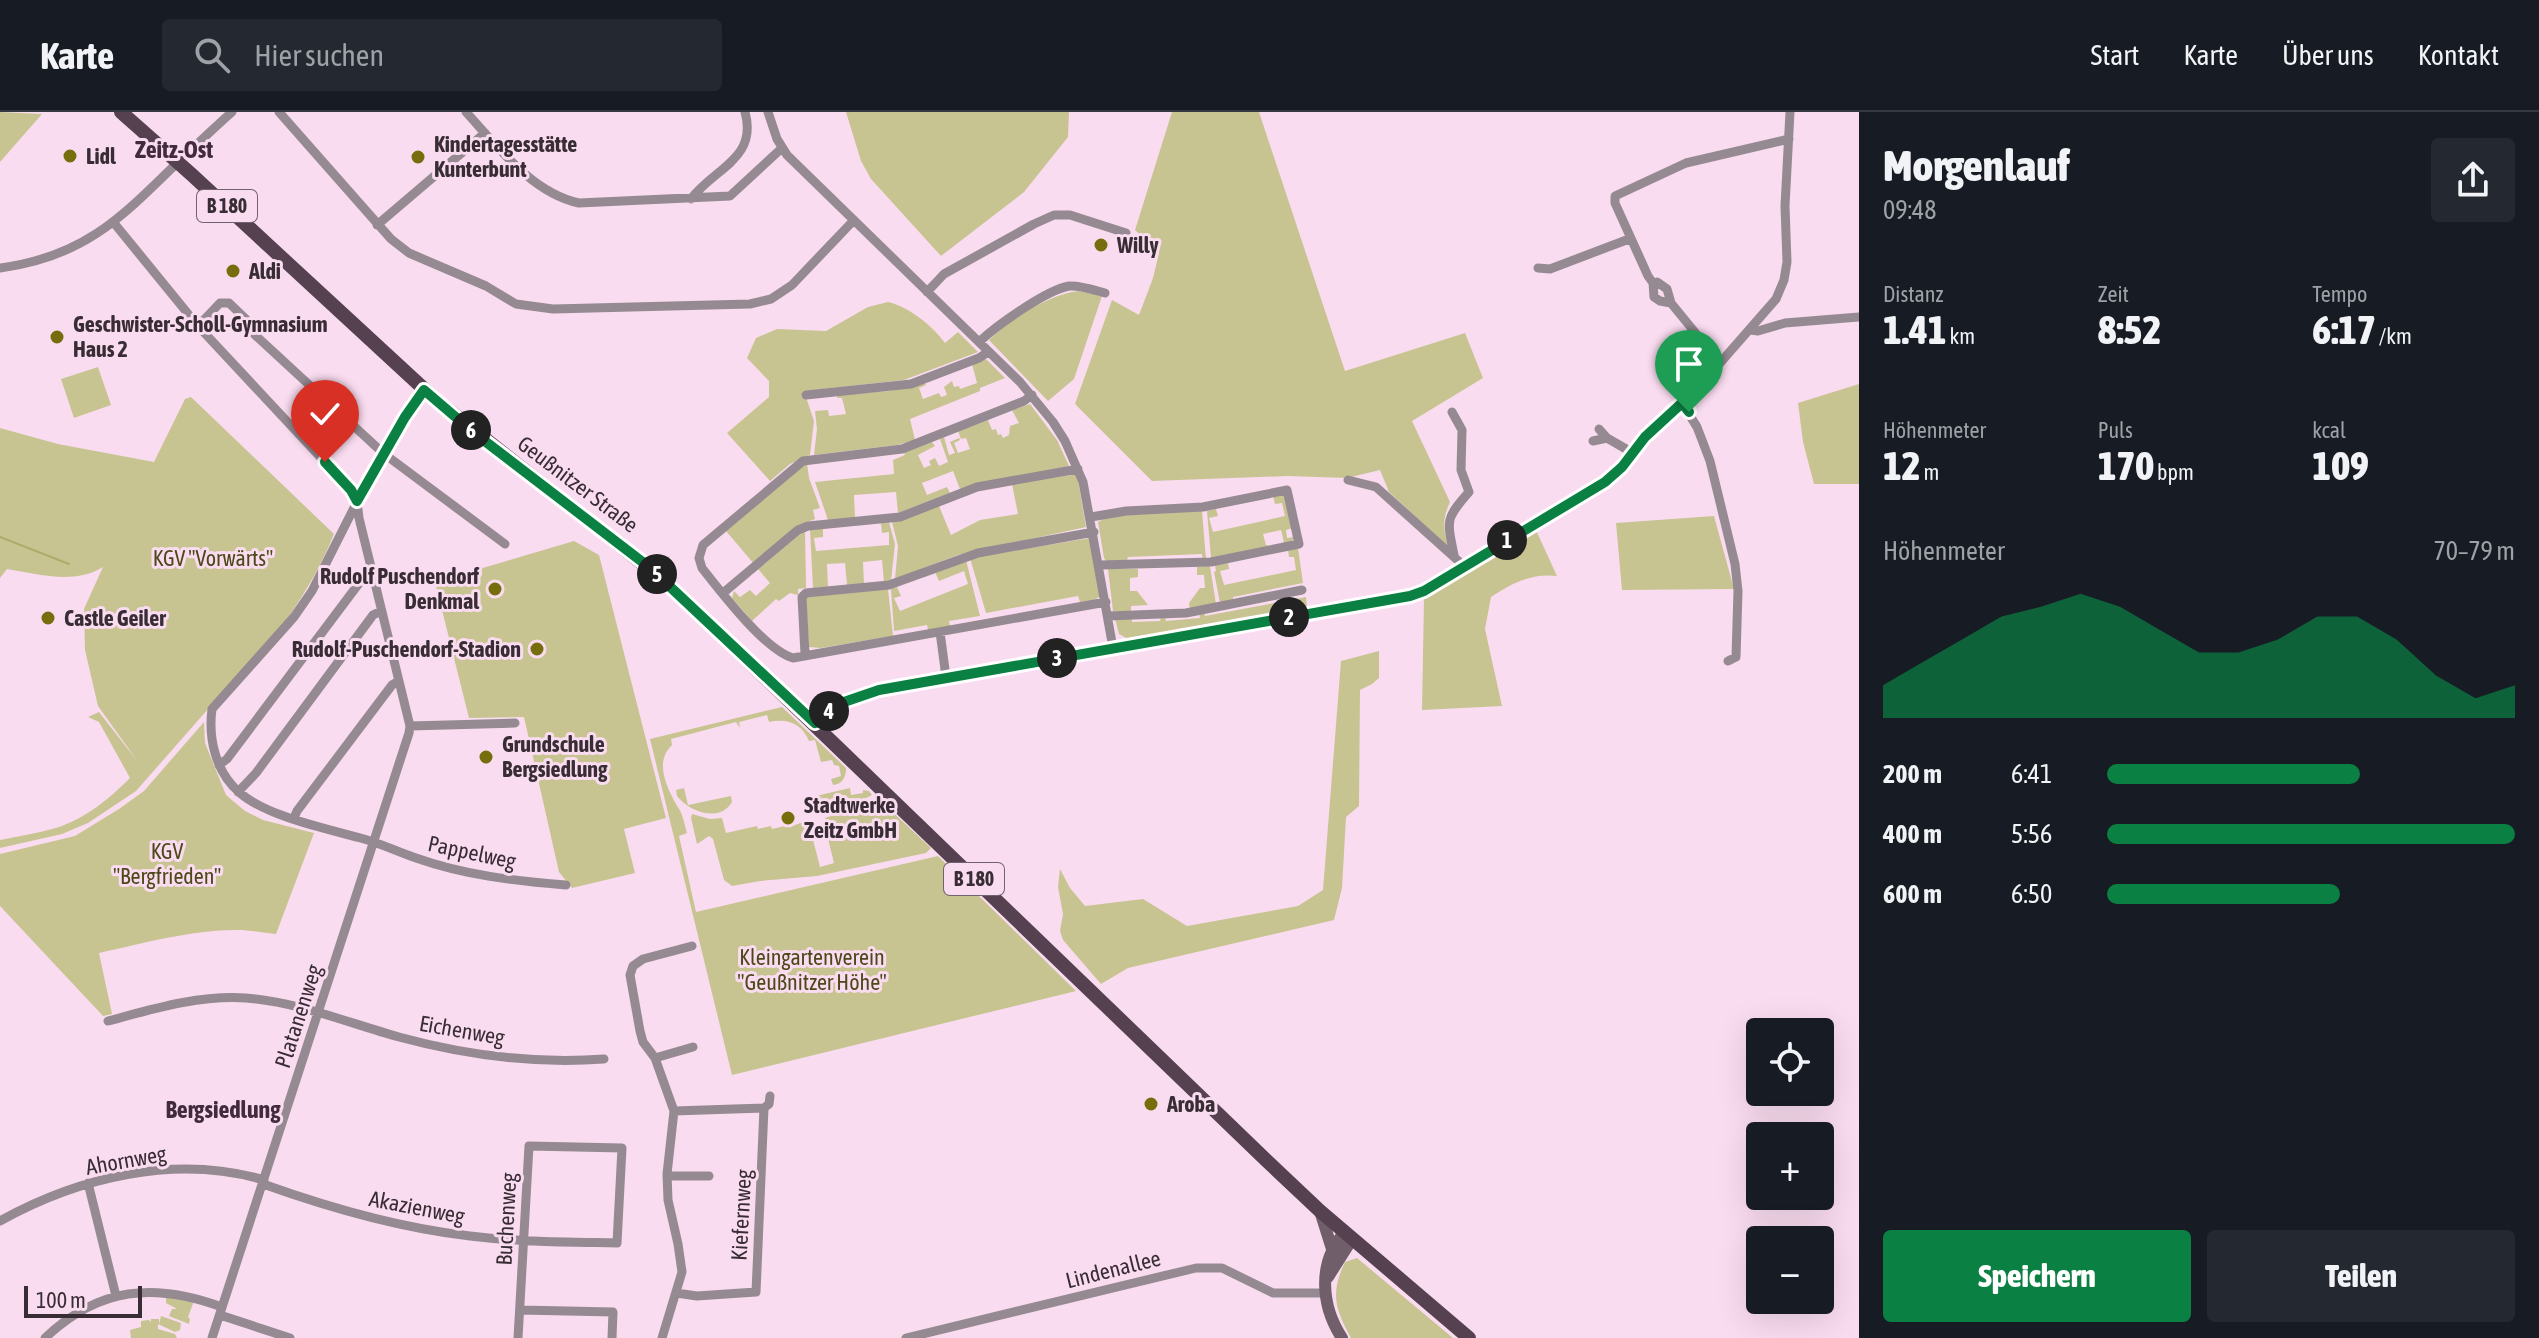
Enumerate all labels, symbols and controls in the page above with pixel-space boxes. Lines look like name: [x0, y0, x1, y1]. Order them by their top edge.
search box: [162, 19, 722, 91]
icon: search: [190, 33, 234, 77]
text: Karte: [40, 34, 114, 77]
text: Hier suchen: [254, 38, 384, 72]
text: Start: [2090, 39, 2139, 71]
text: Karte: [2183, 39, 2238, 71]
text: Über uns: [2282, 39, 2374, 71]
text: Kontakt: [2418, 39, 2499, 71]
place label: Kindertagesstätte Kunterbunt: [434, 131, 577, 182]
district label: Zeitz-Ost: [135, 136, 213, 163]
button: share: [2431, 138, 2515, 222]
text: Morgenlauf: [1883, 140, 2070, 190]
place label: Lidl: [86, 143, 117, 169]
marker: Lidl: [61, 147, 79, 165]
marker: Kindertagesstätte Kunterbunt: [409, 148, 427, 166]
road number: B 180: [197, 190, 257, 222]
text: 09:48: [1883, 195, 1937, 225]
place label: Willy: [1116, 232, 1159, 258]
marker: Willy: [1092, 236, 1110, 254]
place label: Aldi: [248, 258, 281, 284]
marker: Aldi: [224, 262, 242, 280]
text: Distanz: [1883, 281, 1943, 307]
text: Zeit: [2098, 281, 2129, 307]
text: Tempo: [2312, 281, 2367, 307]
text: 1.41: [1883, 307, 1947, 352]
text: 8:52: [2098, 307, 2161, 352]
text: 6:17: [2312, 307, 2376, 352]
place label: Geschwister-Scholl-Gymnasium Haus 2: [73, 311, 328, 362]
text: km: [1947, 323, 1975, 349]
text: /km: [2376, 323, 2412, 349]
marker: Geschwister-Scholl-Gymnasium Haus 2: [48, 328, 66, 346]
pin: [1655, 330, 1723, 412]
icon: arrive: [1667, 342, 1711, 386]
pin: [291, 380, 359, 462]
icon: check: [303, 392, 347, 436]
pin: 6: [451, 410, 491, 450]
text: 6: [466, 417, 476, 443]
text: Höhenmeter: [1883, 417, 1986, 443]
text: Puls: [2098, 417, 2133, 443]
text: kcal: [2312, 417, 2346, 443]
street label: Geußnitzer Straße: [513, 430, 643, 538]
text: 12: [1883, 443, 1921, 488]
text: 170: [2098, 443, 2154, 488]
text: 109: [2312, 443, 2369, 488]
text: m: [1921, 459, 1939, 485]
text: bpm: [2154, 459, 2194, 485]
pin: 1: [1487, 520, 1527, 560]
text: 1: [1502, 527, 1512, 553]
text: Höhenmeter: [1883, 536, 2005, 566]
text: 70–79 m: [2433, 536, 2515, 566]
park label: KGV "Vorwärts": [153, 545, 273, 571]
pin: 5: [637, 554, 677, 594]
text: 5: [652, 561, 662, 587]
place label: Rudolf Puschendorf Denkmal: [320, 563, 480, 614]
marker: Rudolf Puschendorf Denkmal: [486, 580, 504, 598]
pin: 2: [1269, 597, 1309, 637]
text: 2: [1284, 604, 1294, 630]
place label: Castle Geiler: [64, 605, 166, 631]
marker: Castle Geiler: [39, 609, 57, 627]
place label: Rudolf-Puschendorf-Stadion: [292, 636, 521, 662]
pin: 3: [1037, 638, 1077, 678]
marker: Rudolf-Puschendorf-Stadion: [528, 640, 546, 658]
text: 3: [1052, 645, 1062, 671]
pin: 4: [809, 691, 849, 731]
text: 4: [824, 698, 834, 724]
place label: Grundschule Bergsiedlung: [502, 731, 608, 782]
marker: Grundschule Bergsiedlung: [477, 748, 495, 766]
text: 200 m: [1883, 759, 1942, 789]
text: 6:41: [2011, 759, 2052, 789]
place label: Stadtwerke Zeitz GmbH: [804, 792, 897, 843]
marker: Stadtwerke Zeitz GmbH: [779, 809, 797, 827]
text: 400 m: [1883, 819, 1942, 849]
text: 5:56: [2011, 819, 2052, 849]
street label: Pappelweg: [426, 830, 519, 874]
park label: KGV "Bergfrieden": [113, 838, 221, 889]
road number: B 180: [944, 863, 1004, 895]
text: 600 m: [1883, 879, 1942, 909]
text: 6:50: [2011, 879, 2052, 909]
park label: Kleingartenverein "Geußnitzer Höhe": [737, 944, 887, 995]
street label: Platanenweg: [269, 961, 327, 1071]
street label: Eichenweg: [417, 1010, 507, 1050]
map controls: [1746, 1018, 1834, 1314]
button: locate: [1746, 1018, 1834, 1106]
place label: Aroba: [1166, 1091, 1215, 1117]
marker: Aroba: [1142, 1095, 1160, 1113]
district label: Bergsiedlung: [165, 1096, 281, 1123]
button: +: [1746, 1122, 1834, 1210]
street label: Ahornweg: [84, 1140, 169, 1180]
street label: Kiefernweg: [726, 1168, 756, 1261]
street label: Buchenweg: [491, 1171, 521, 1266]
street label: Akazienweg: [367, 1185, 467, 1229]
button: −: [1746, 1226, 1834, 1314]
button: Speichern: [1883, 1230, 2191, 1322]
button: Teilen: [2207, 1230, 2515, 1322]
street label: Lindenallee: [1063, 1245, 1163, 1293]
scale bar: [24, 1282, 142, 1318]
text: 100 m: [36, 1287, 86, 1313]

